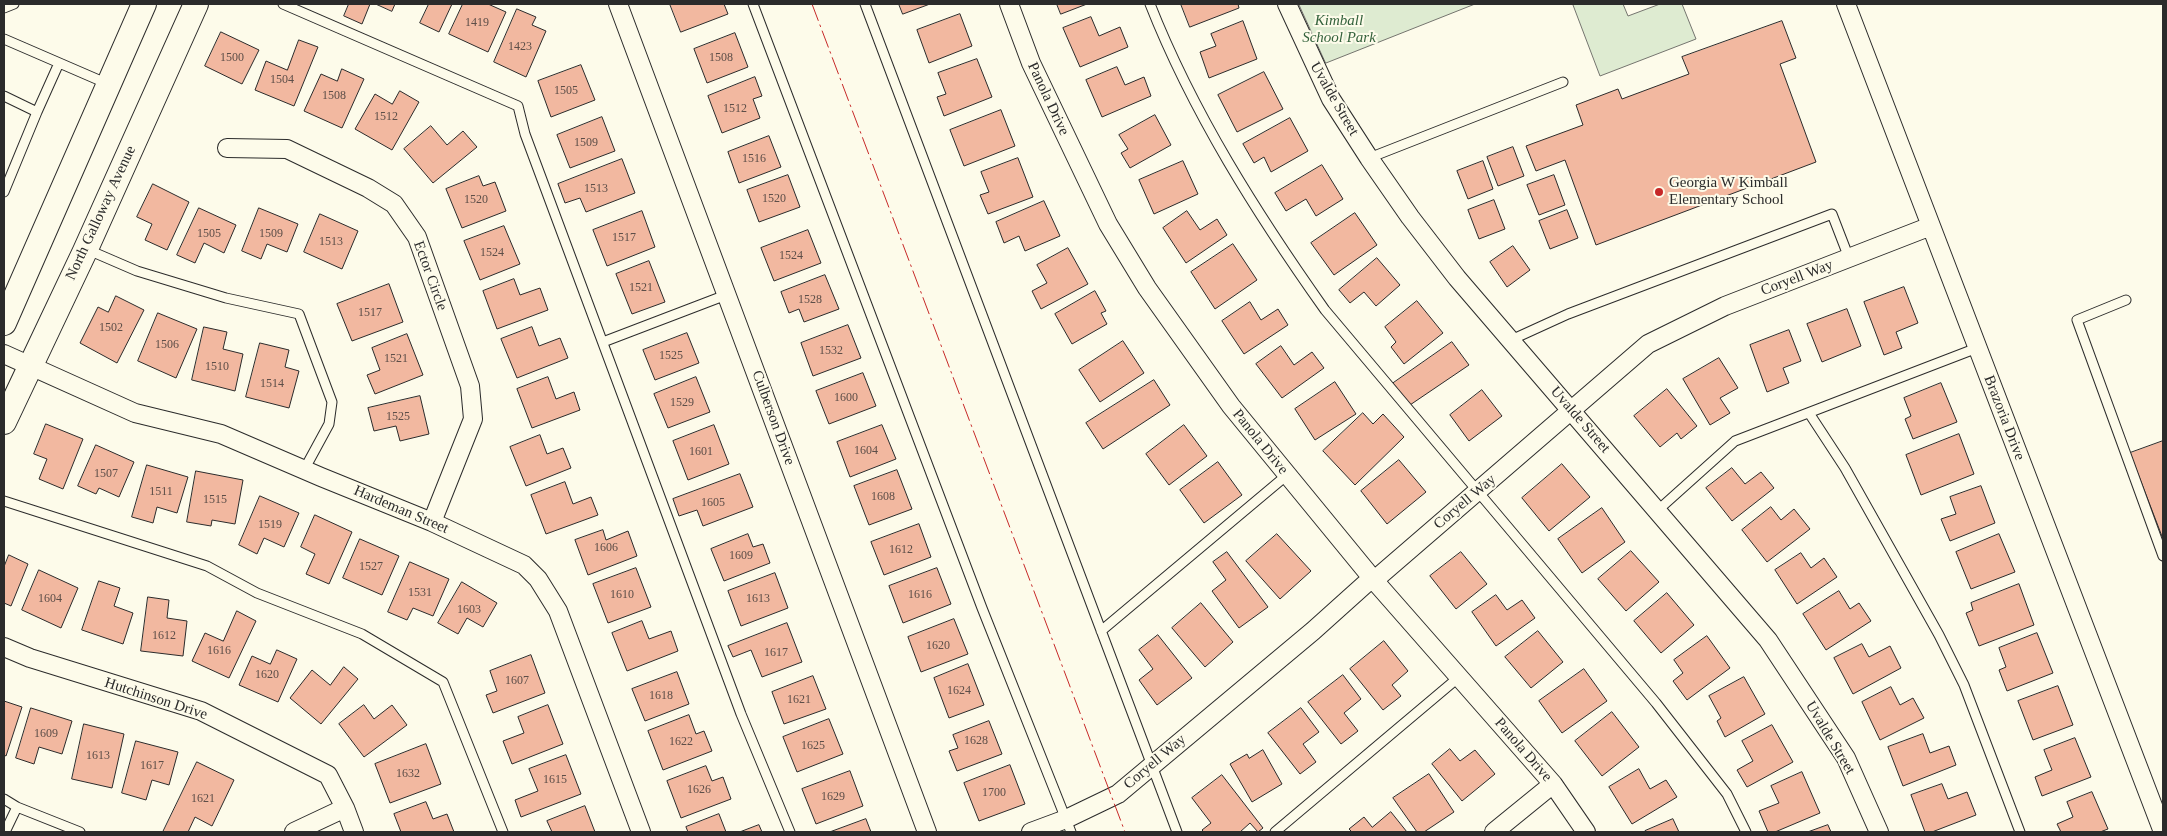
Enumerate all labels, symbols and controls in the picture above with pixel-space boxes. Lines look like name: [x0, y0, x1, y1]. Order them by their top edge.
park label: Kimball School Park: [1302, 12, 1376, 47]
house number: 1419: [465, 16, 489, 30]
house number: 1423: [508, 40, 532, 54]
house number: 1500: [220, 51, 244, 65]
house number: 1508: [709, 51, 733, 65]
street label: Uvalde Street: [1306, 59, 1362, 139]
street label: Panola Drive: [1023, 60, 1073, 138]
house number: 1504: [270, 73, 294, 87]
house number: 1505: [554, 84, 578, 98]
house number: 1508: [322, 89, 346, 103]
house number: 1512: [723, 102, 747, 116]
house number: 1512: [374, 110, 398, 124]
house number: 1509: [574, 136, 598, 150]
street label: North Galloway Avenue: [62, 143, 140, 283]
house number: 1516: [742, 152, 766, 166]
place label: Georgia W Kimball Elementary School: [1669, 174, 1788, 209]
house number: 1513: [584, 182, 608, 196]
marker: Georgia W Kimball Elementary School: [1653, 186, 1665, 198]
house number: 1520: [762, 192, 786, 206]
house number: 1520: [464, 193, 488, 207]
house number: 1505: [197, 227, 221, 241]
house number: 1509: [259, 227, 283, 241]
house number: 1517: [612, 231, 636, 245]
house number: 1513: [319, 235, 343, 249]
street label: Ector Circle: [409, 239, 451, 313]
house number: 1524: [480, 246, 504, 260]
house number: 1524: [779, 249, 803, 263]
street label: Coryell Way: [1758, 256, 1836, 300]
house number: 1521: [629, 281, 653, 295]
house number: 1528: [798, 293, 822, 307]
house number: 1517: [358, 306, 382, 320]
house number: 1502: [99, 321, 123, 335]
house number: 1506: [155, 338, 179, 352]
house number: 1532: [819, 344, 843, 358]
house number: 1525: [659, 349, 683, 363]
house number: 1521: [384, 352, 408, 366]
house number: 1510: [205, 360, 229, 374]
street label: Culberson Drive: [748, 368, 798, 468]
street label: Brazoria Drive: [1980, 373, 2028, 463]
house number: 1514: [260, 377, 284, 391]
street label: Uvalde Street: [1546, 383, 1614, 457]
house number: 1600: [834, 391, 858, 405]
house number: 1529: [670, 396, 694, 410]
street label: Panola Drive: [1228, 406, 1292, 478]
house number: 1525: [386, 410, 410, 424]
house number: 1604: [854, 444, 878, 458]
house number: 1601: [689, 445, 713, 459]
house number: 1507: [94, 467, 118, 481]
street label: Coryell Way: [1430, 471, 1500, 533]
street label: Hardeman Street: [351, 482, 451, 538]
house number: 1511: [149, 485, 173, 499]
house number: 1608: [871, 490, 895, 504]
house number: 1515: [203, 493, 227, 507]
house number: 1605: [701, 496, 725, 510]
house number: 1519: [258, 518, 282, 532]
house number: 1606: [594, 541, 618, 555]
house number: 1612: [889, 543, 913, 557]
house number: 1609: [729, 549, 753, 563]
house number: 1527: [359, 560, 383, 574]
house number: 1531: [408, 586, 432, 600]
house number: 1610: [610, 588, 634, 602]
house number: 1616: [908, 588, 932, 602]
house number: 1604: [38, 592, 62, 606]
house number: 1613: [746, 592, 770, 606]
house number: 1603: [457, 603, 481, 617]
house number: 1612: [152, 629, 176, 643]
house number: 1620: [926, 639, 950, 653]
house number: 1616: [207, 644, 231, 658]
house number: 1617: [764, 646, 788, 660]
house number: 1620: [255, 668, 279, 682]
street label: Hutchinson Drive: [102, 674, 210, 724]
house number: 1607: [505, 674, 529, 688]
house number: 1624: [947, 684, 971, 698]
house number: 1618: [649, 689, 673, 703]
house number: 1621: [787, 693, 811, 707]
street label: Uvalde Street: [1801, 698, 1859, 778]
street label: Panola Drive: [1490, 714, 1556, 786]
house number: 1609: [34, 727, 58, 741]
street label: Coryell Way: [1120, 731, 1190, 793]
house number: 1628: [964, 734, 988, 748]
house number: 1622: [669, 735, 693, 749]
house number: 1625: [801, 739, 825, 753]
house number: 1613: [86, 749, 110, 763]
house number: 1617: [140, 759, 164, 773]
house number: 1632: [396, 767, 420, 781]
house number: 1615: [543, 773, 567, 787]
house number: 1626: [687, 783, 711, 797]
house number: 1700: [982, 786, 1006, 800]
house number: 1629: [821, 790, 845, 804]
house number: 1621: [191, 792, 215, 806]

